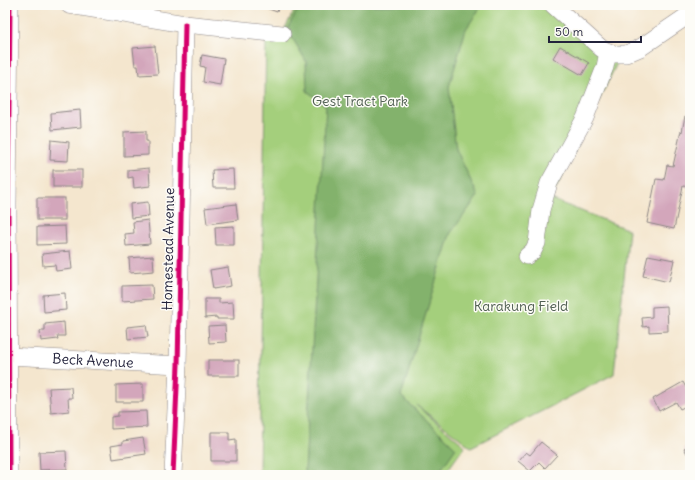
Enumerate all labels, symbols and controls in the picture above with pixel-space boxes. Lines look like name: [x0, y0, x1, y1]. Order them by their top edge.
scale bar: [549, 18, 641, 44]
text: 50 m: [555, 24, 584, 39]
park label: Gest Tract Park: [312, 92, 408, 110]
street label: Homestead Avenue: [158, 188, 178, 310]
park label: Karakung Field: [474, 297, 568, 315]
street label: Beck Avenue: [52, 349, 134, 372]

